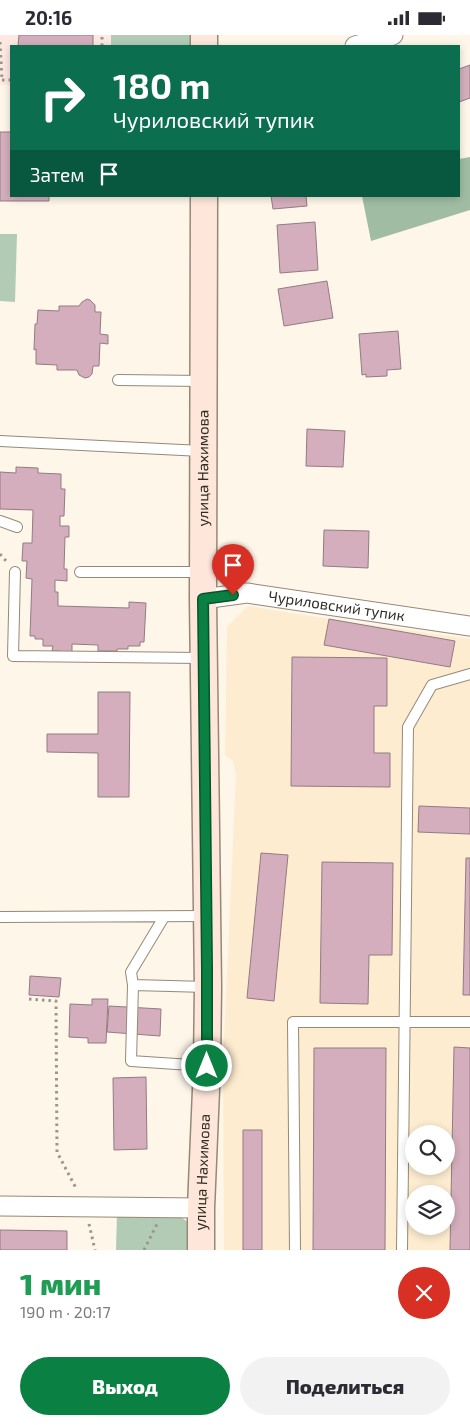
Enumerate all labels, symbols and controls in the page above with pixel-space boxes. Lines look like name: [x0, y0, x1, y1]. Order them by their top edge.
text: 20:16: [25, 6, 72, 29]
text: 180 m: [113, 64, 210, 106]
icon: right: [30, 65, 95, 130]
text: Чуриловский тупик: [113, 106, 314, 132]
icon: arrive: [95, 160, 123, 188]
text: Затем: [30, 163, 85, 186]
street label: улица Нахимова: [193, 410, 212, 527]
pin: [212, 544, 254, 595]
icon: arrive: [219, 551, 247, 579]
street label: Чуриловский тупик: [267, 586, 406, 624]
position arrow: [180, 1039, 232, 1091]
street label: улица Нахимова: [191, 1113, 213, 1230]
map controls: [405, 1125, 455, 1235]
button: search: [405, 1125, 455, 1175]
button: layers: [405, 1185, 455, 1235]
text: 1 мин: [20, 1265, 101, 1301]
button: close: [398, 1267, 450, 1319]
text: 190 m · 20:17: [20, 1302, 111, 1321]
button: Выход: [20, 1357, 230, 1415]
button: Поделиться: [240, 1357, 450, 1415]

